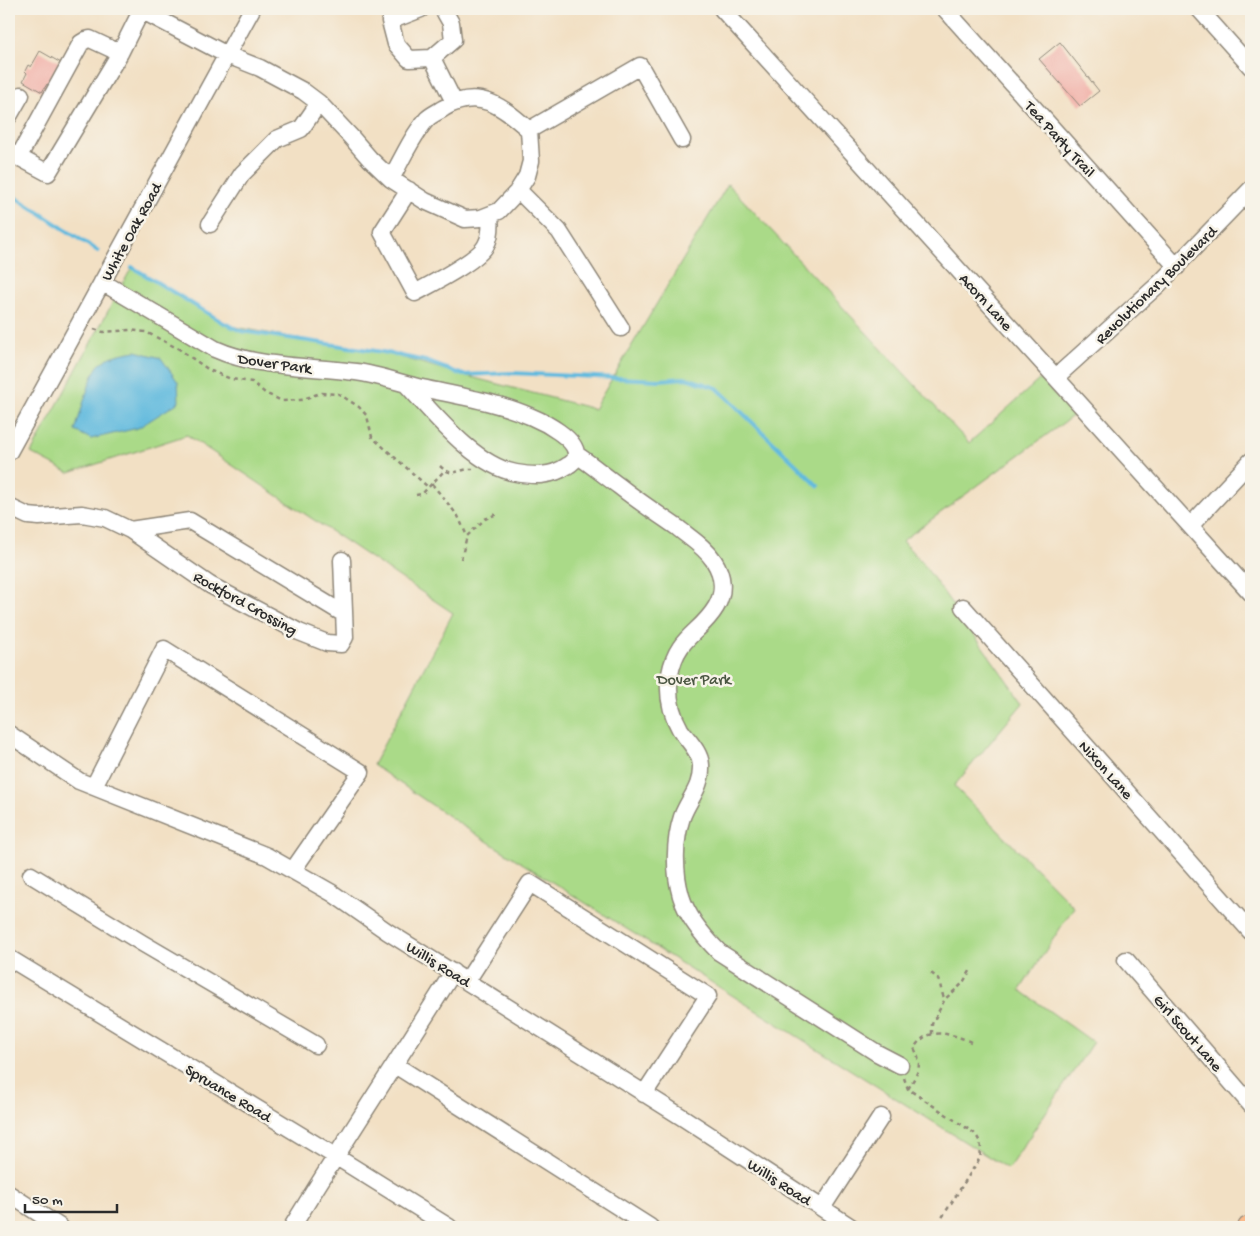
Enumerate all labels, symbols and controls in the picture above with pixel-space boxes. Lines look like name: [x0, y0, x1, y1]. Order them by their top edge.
street label: Tea Party Trail: [1018, 97, 1098, 183]
street label: White Oak Road: [98, 179, 168, 285]
street label: Revolutionary Boulevard: [1093, 222, 1223, 350]
street label: Acorn Lane: [954, 271, 1016, 337]
street label: Dover Park: [236, 351, 314, 380]
street label: Rockford Crossing: [189, 569, 300, 641]
park label: Dover Park: [656, 672, 733, 691]
street label: Nixon Lane: [1073, 738, 1136, 805]
street label: Willis Road: [401, 939, 474, 994]
street label: Girl Scout Lane: [1148, 992, 1226, 1077]
street label: Spruance Road: [181, 1062, 275, 1129]
street label: Willis Road: [743, 1156, 815, 1212]
scale bar: [25, 1181, 118, 1213]
text: 50 m: [32, 1192, 63, 1210]

